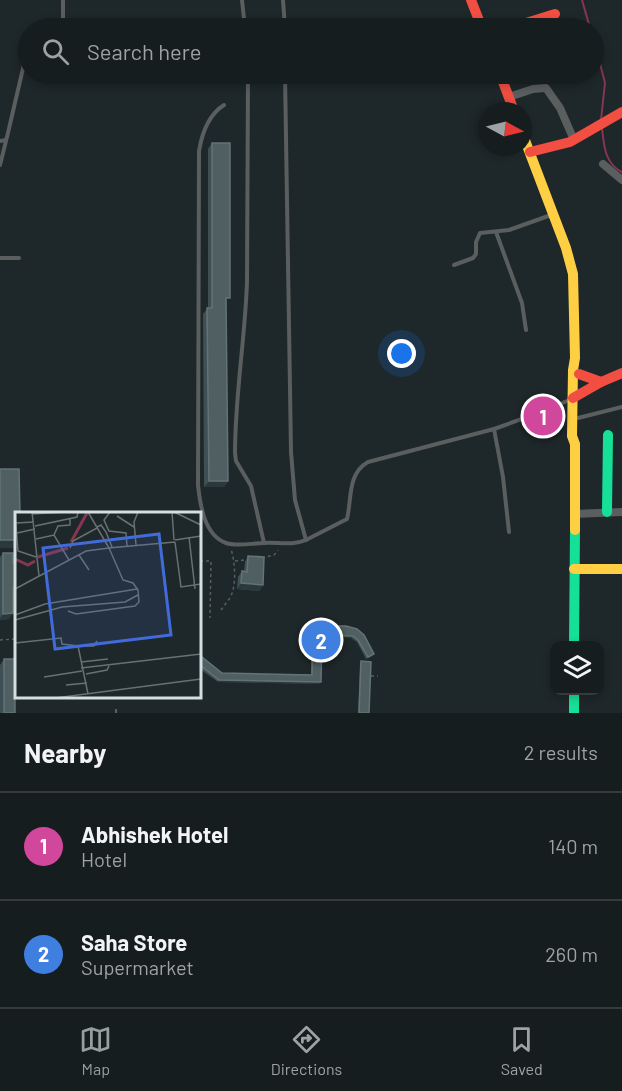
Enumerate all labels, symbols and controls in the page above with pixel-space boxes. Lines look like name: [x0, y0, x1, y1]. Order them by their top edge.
search box: [18, 18, 604, 84]
icon: search: [39, 35, 72, 68]
text: Search here: [87, 38, 201, 64]
north arrow: [478, 102, 532, 156]
your location: [387, 339, 416, 368]
pin: 1: [524, 394, 562, 438]
inset map: [15, 512, 201, 698]
pin: 2: [302, 618, 340, 662]
map controls: [550, 641, 604, 695]
button: layers: [550, 641, 604, 695]
text: Nearby: [24, 737, 106, 768]
text: 2 results: [524, 740, 598, 764]
text: Abhishek Hotel: [81, 821, 228, 847]
text: 1: [40, 834, 47, 858]
text: 140 m: [548, 834, 598, 858]
text: Hotel: [81, 847, 127, 871]
text: Saha Store: [81, 929, 187, 955]
text: 2: [38, 942, 49, 966]
text: 260 m: [545, 942, 598, 966]
text: Supermarket: [81, 955, 194, 979]
tab: Map: [79, 1023, 112, 1078]
tab: Directions: [271, 1023, 342, 1078]
tab: Saved: [501, 1023, 543, 1078]

